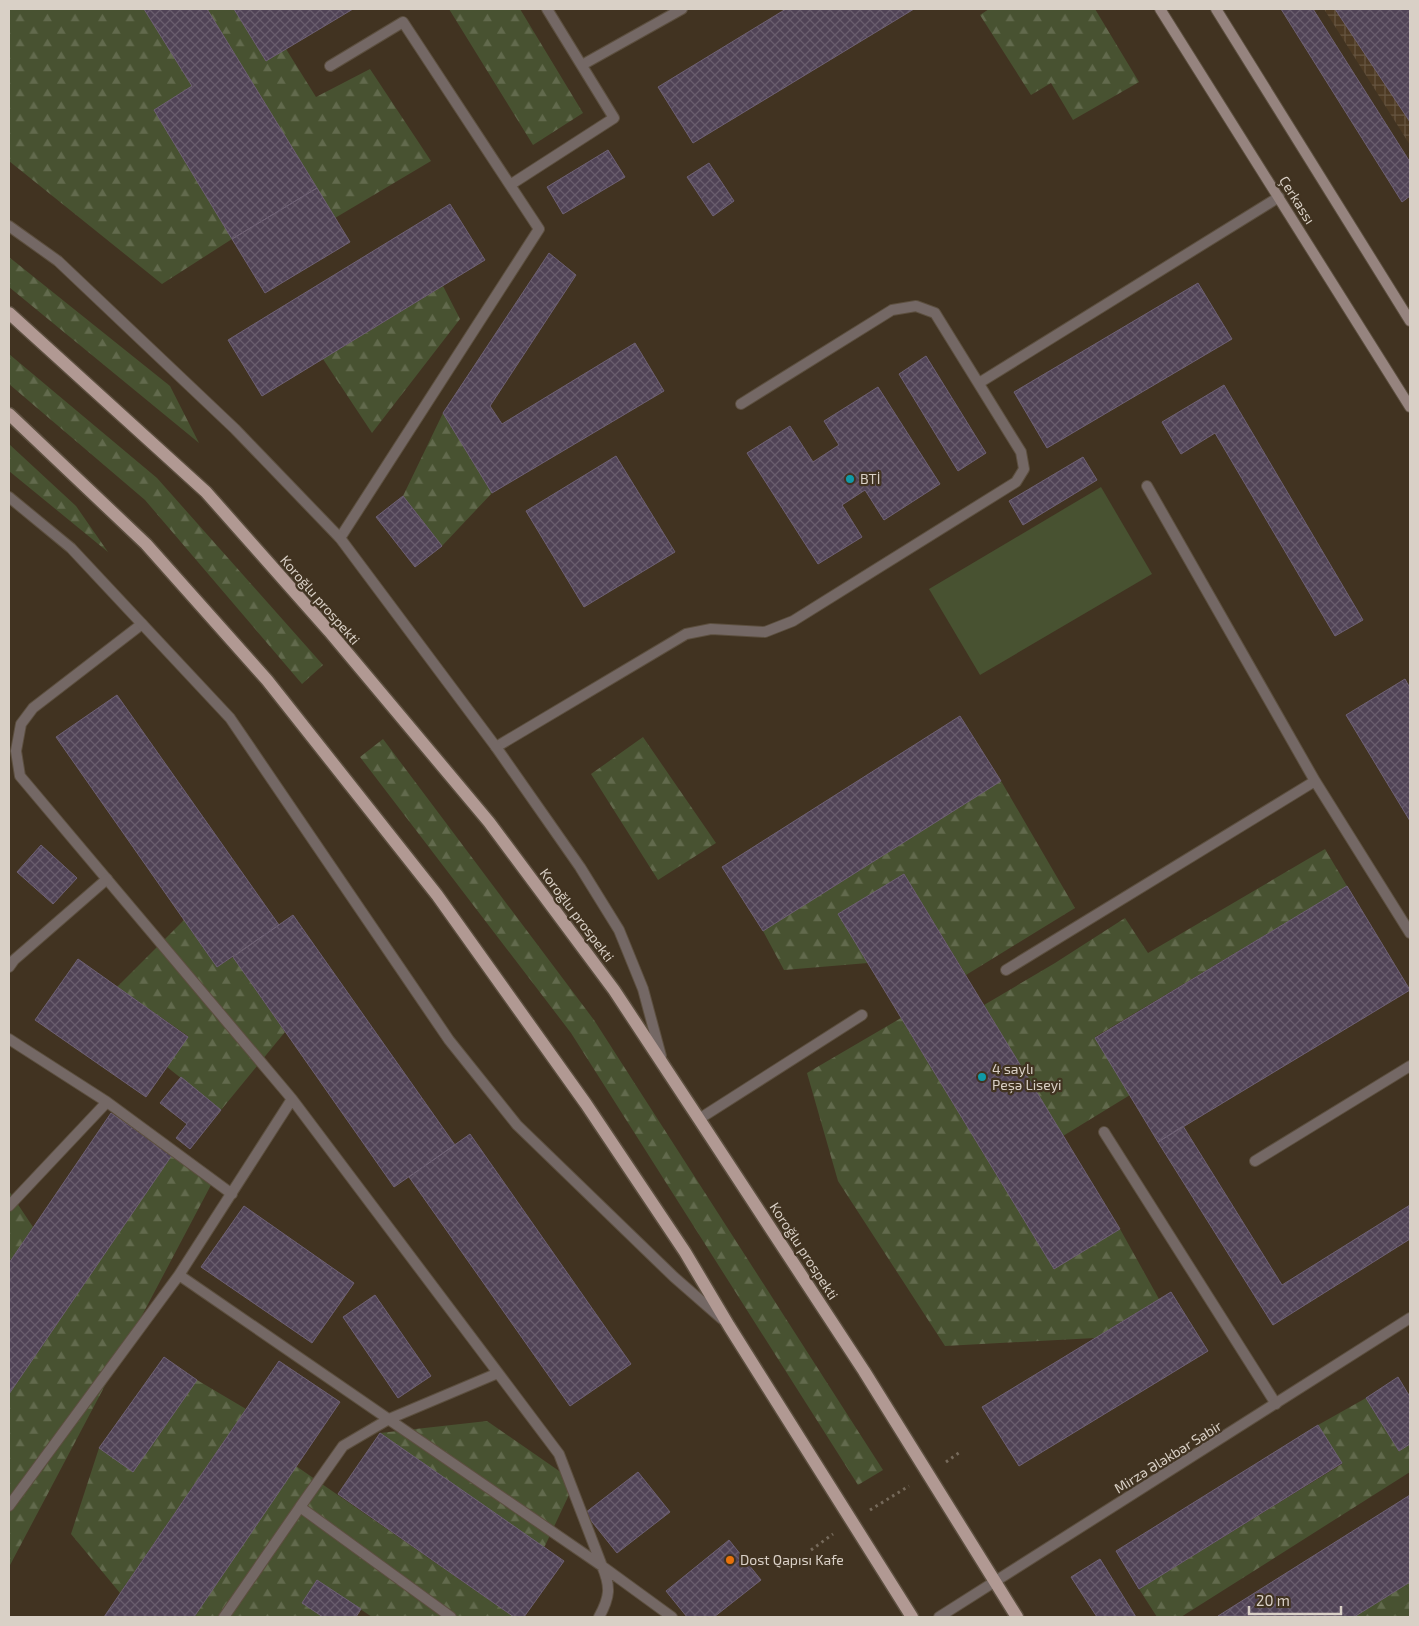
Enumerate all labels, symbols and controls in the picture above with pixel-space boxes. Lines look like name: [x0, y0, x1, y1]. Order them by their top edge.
street label: Çerkassı: [1275, 172, 1319, 228]
place label: BTİ: [860, 470, 880, 487]
marker: BTİ: [844, 473, 856, 485]
street label: Koroğlu prospekti: [277, 552, 364, 648]
street label: Koroğlu prospekti: [537, 865, 618, 965]
place label: 4 saylı Peşə Liseyi: [992, 1060, 1062, 1094]
marker: 4 saylı Peşə Liseyi: [976, 1071, 988, 1083]
street label: Koroğlu prospekti: [767, 1199, 842, 1303]
street label: Mirzə Ələkbər Sabir: [1111, 1416, 1225, 1496]
place label: Dost Qapısı Kafe: [740, 1551, 844, 1568]
marker: Dost Qapısı Kafe: [724, 1554, 736, 1566]
scale bar: [1249, 1584, 1342, 1616]
text: 20 m: [1256, 1591, 1290, 1609]

